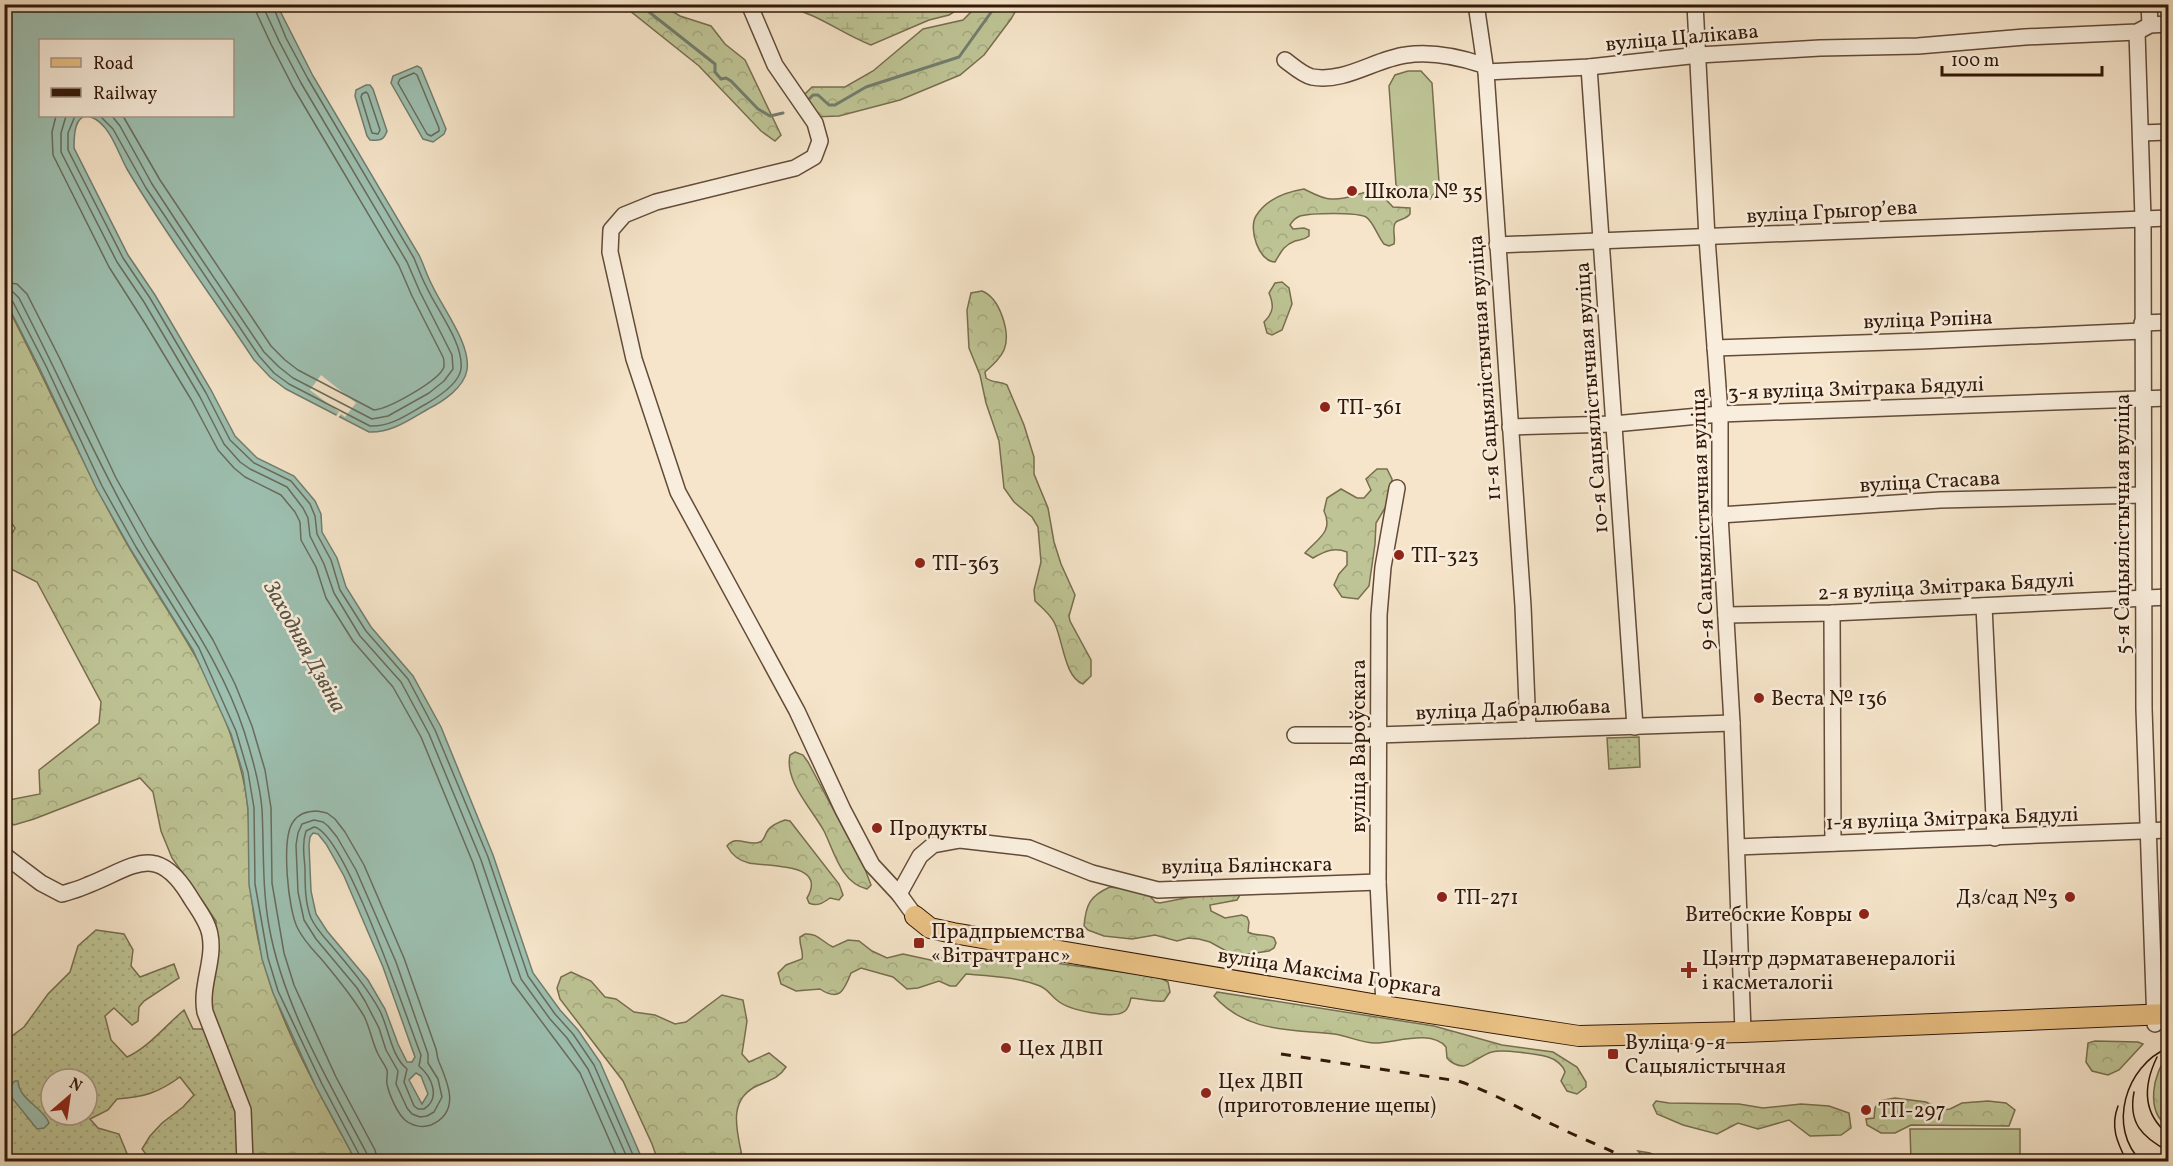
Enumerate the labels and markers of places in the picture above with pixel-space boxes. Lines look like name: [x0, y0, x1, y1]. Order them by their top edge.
place label: Школа № 35: [1364, 178, 1483, 207]
marker: Школа № 35: [1345, 184, 1359, 198]
place label: ТП-361: [1337, 394, 1402, 423]
marker: ТП-361: [1318, 400, 1332, 414]
place label: ТП-323: [1411, 542, 1479, 571]
marker: ТП-323: [1392, 548, 1406, 562]
place label: ТП-363: [932, 550, 999, 579]
marker: ТП-363: [913, 556, 927, 570]
place label: Веста № 136: [1771, 685, 1887, 714]
marker: Веста № 136: [1752, 691, 1766, 705]
place label: Продукты: [889, 815, 988, 844]
marker: Продукты: [870, 821, 884, 835]
place label: ТП-271: [1454, 884, 1519, 913]
place label: Дз/сад №3: [1956, 884, 2058, 913]
marker: ТП-271: [1435, 890, 1449, 904]
marker: Дз/сад №3: [2063, 890, 2077, 904]
place label: Витебские Ковры: [1685, 901, 1852, 930]
marker: Витебские Ковры: [1857, 907, 1871, 921]
place label: Прадпрыемства «Вітрачтранс»: [931, 918, 1086, 971]
marker: Прадпрыемства «Вітрачтранс»: [912, 936, 926, 950]
place label: Цэнтр дэрматавенералогіі і касметалогіі: [1702, 945, 1956, 998]
marker: Цэнтр дэрматавенералогіі і касметалогіі: [1680, 961, 1698, 979]
place label: Вуліца 9-я Сацыялістычная: [1625, 1029, 1786, 1082]
place label: Цех ДВП: [1018, 1035, 1104, 1064]
marker: Цех ДВП: [999, 1041, 1013, 1055]
marker: Вуліца 9-я Сацыялістычная: [1606, 1047, 1620, 1061]
place label: Цех ДВП (приготовление щепы): [1218, 1068, 1436, 1121]
marker: Цех ДВП (приготовление щепы): [1199, 1086, 1213, 1100]
place label: ТП-297: [1878, 1097, 1946, 1126]
marker: ТП-297: [1859, 1103, 1873, 1117]

